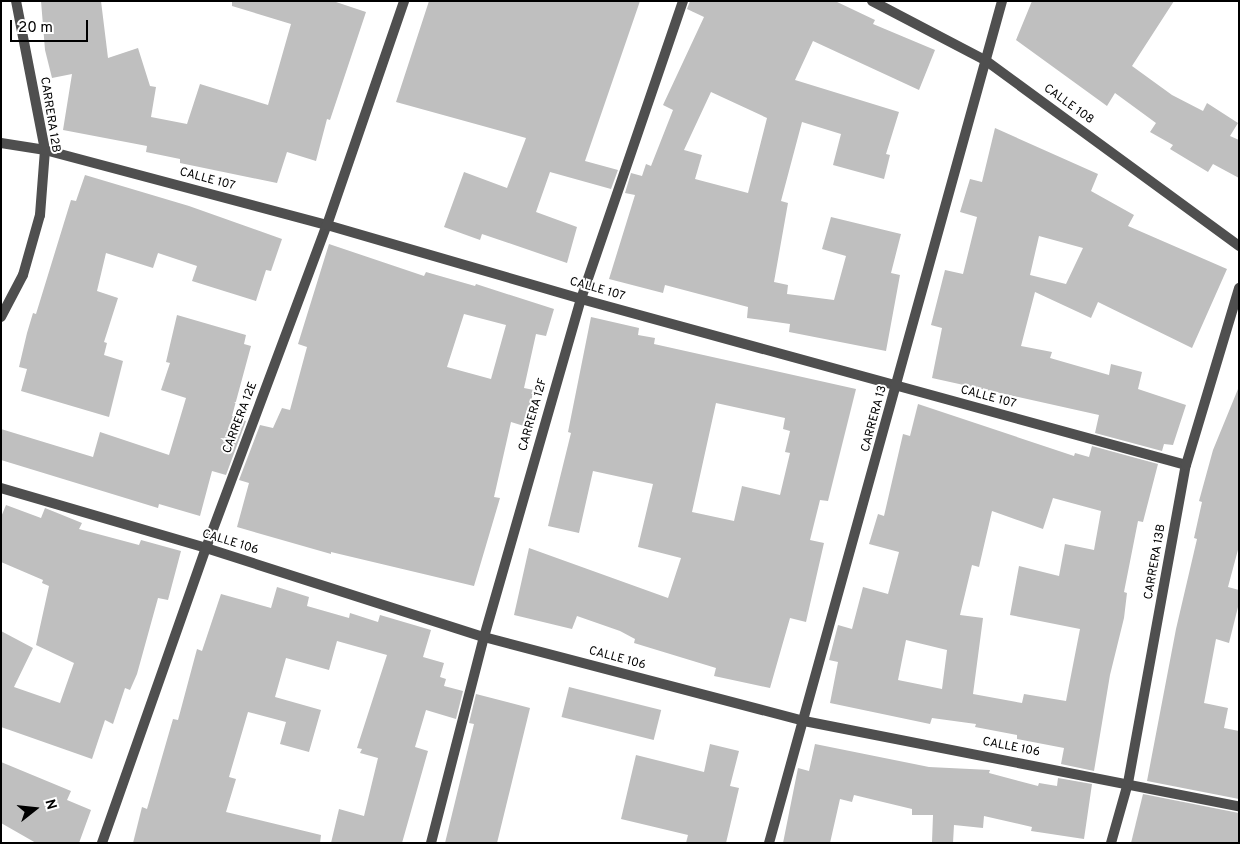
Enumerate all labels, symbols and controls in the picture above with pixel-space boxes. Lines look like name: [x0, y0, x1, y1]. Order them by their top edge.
scale bar: [12, 10, 90, 42]
text: 20 m: [18, 19, 53, 38]
street label: CARRERA 12B: [36, 76, 62, 154]
street label: CALLE 108: [1040, 82, 1096, 128]
street label: CALLE 107: [178, 166, 236, 194]
street label: CALLE 107: [568, 275, 626, 305]
street label: CARRERA 12F: [517, 377, 551, 453]
street label: CARRERA 12E: [221, 380, 261, 456]
street label: CARRERA 13: [859, 384, 891, 454]
street label: CALLE 107: [959, 384, 1017, 412]
street label: CARRERA 13B: [1142, 523, 1170, 601]
street label: CALLE 106: [200, 528, 260, 558]
street label: CALLE 106: [587, 645, 647, 673]
street label: CALLE 106: [981, 735, 1041, 761]
north arrow: [10, 784, 60, 834]
text: N: [40, 798, 59, 812]

